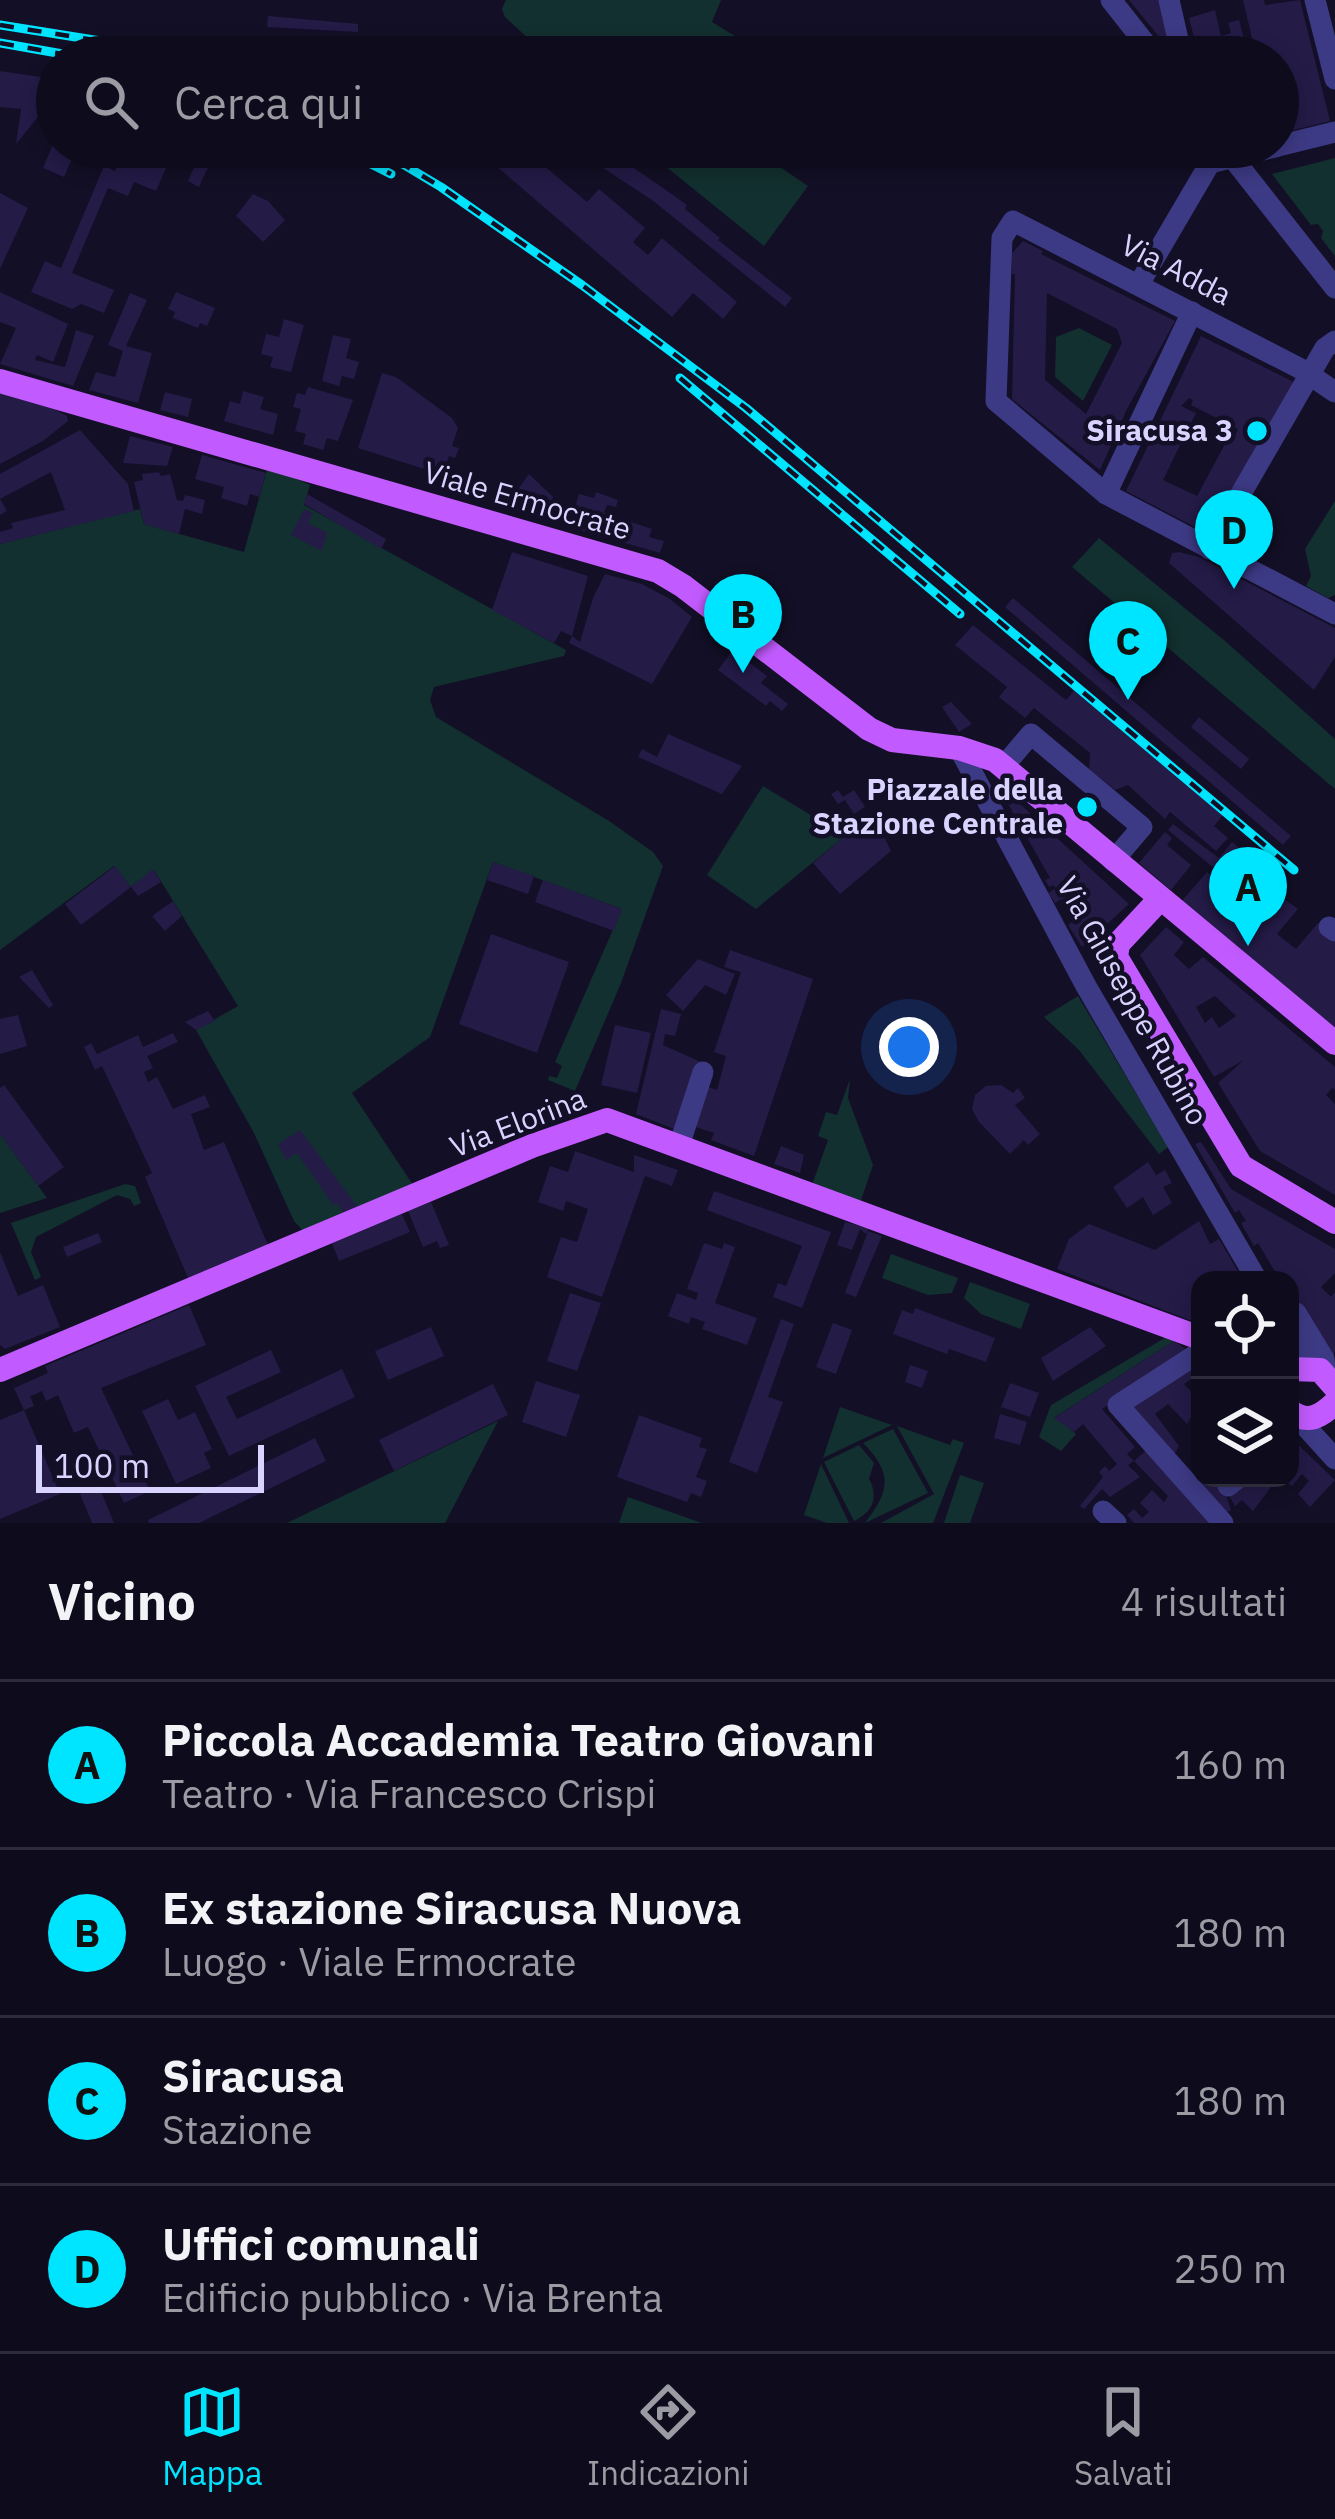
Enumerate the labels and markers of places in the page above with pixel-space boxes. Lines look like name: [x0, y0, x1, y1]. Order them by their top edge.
place label: Siracusa 3: [1086, 410, 1233, 449]
marker: Siracusa 3: [1244, 418, 1270, 444]
pin: D: [1195, 490, 1273, 589]
pin: B: [704, 574, 782, 673]
pin: C: [1089, 601, 1167, 700]
place label: Piazzale della Stazione Centrale: [813, 769, 1063, 842]
marker: Piazzale della Stazione Centrale: [1074, 794, 1100, 820]
pin: A: [1209, 847, 1287, 946]

